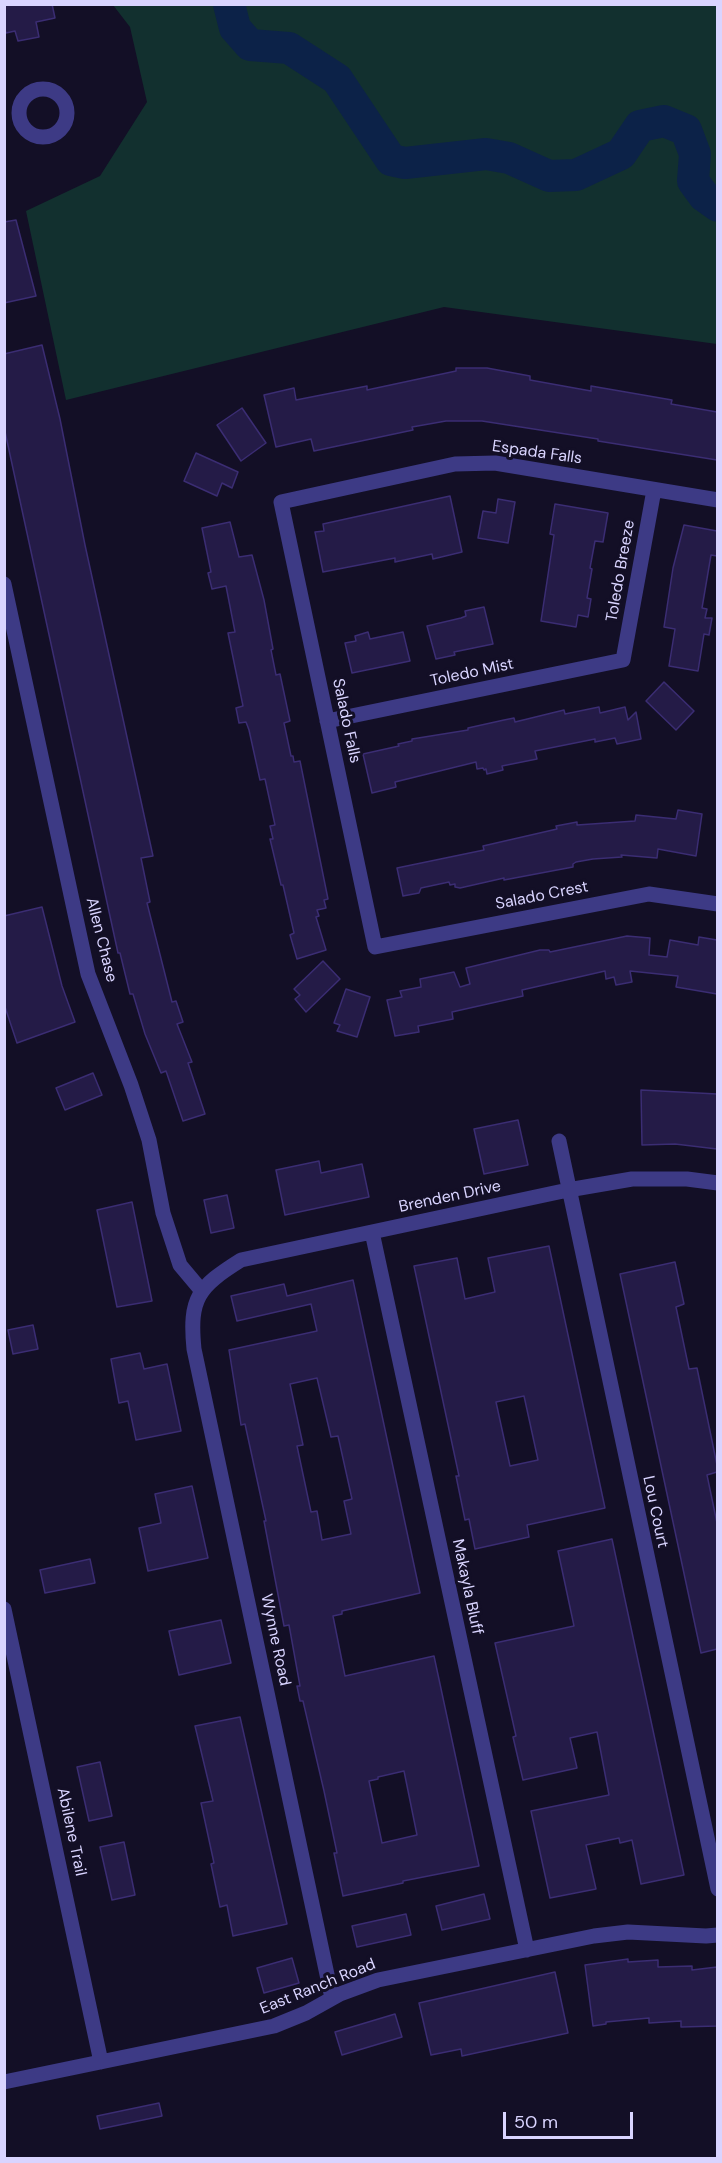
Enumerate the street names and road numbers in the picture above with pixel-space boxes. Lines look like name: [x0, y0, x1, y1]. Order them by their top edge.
street label: Espada Falls: [491, 437, 583, 469]
street label: Toledo Breeze: [603, 518, 639, 624]
street label: Toledo Mist: [429, 655, 515, 691]
street label: Salado Falls: [328, 677, 364, 765]
street label: Salado Crest: [494, 878, 590, 914]
street label: Allen Chase: [81, 896, 121, 984]
street label: Brenden Drive: [397, 1177, 503, 1217]
street label: Lou Court: [638, 1474, 672, 1550]
street label: Makayla Bluff: [447, 1537, 487, 1637]
street label: Wynne Road: [256, 1592, 294, 1688]
street label: Abilene Trail: [52, 1786, 90, 1878]
street label: East Ranch Road: [257, 1955, 379, 2019]

